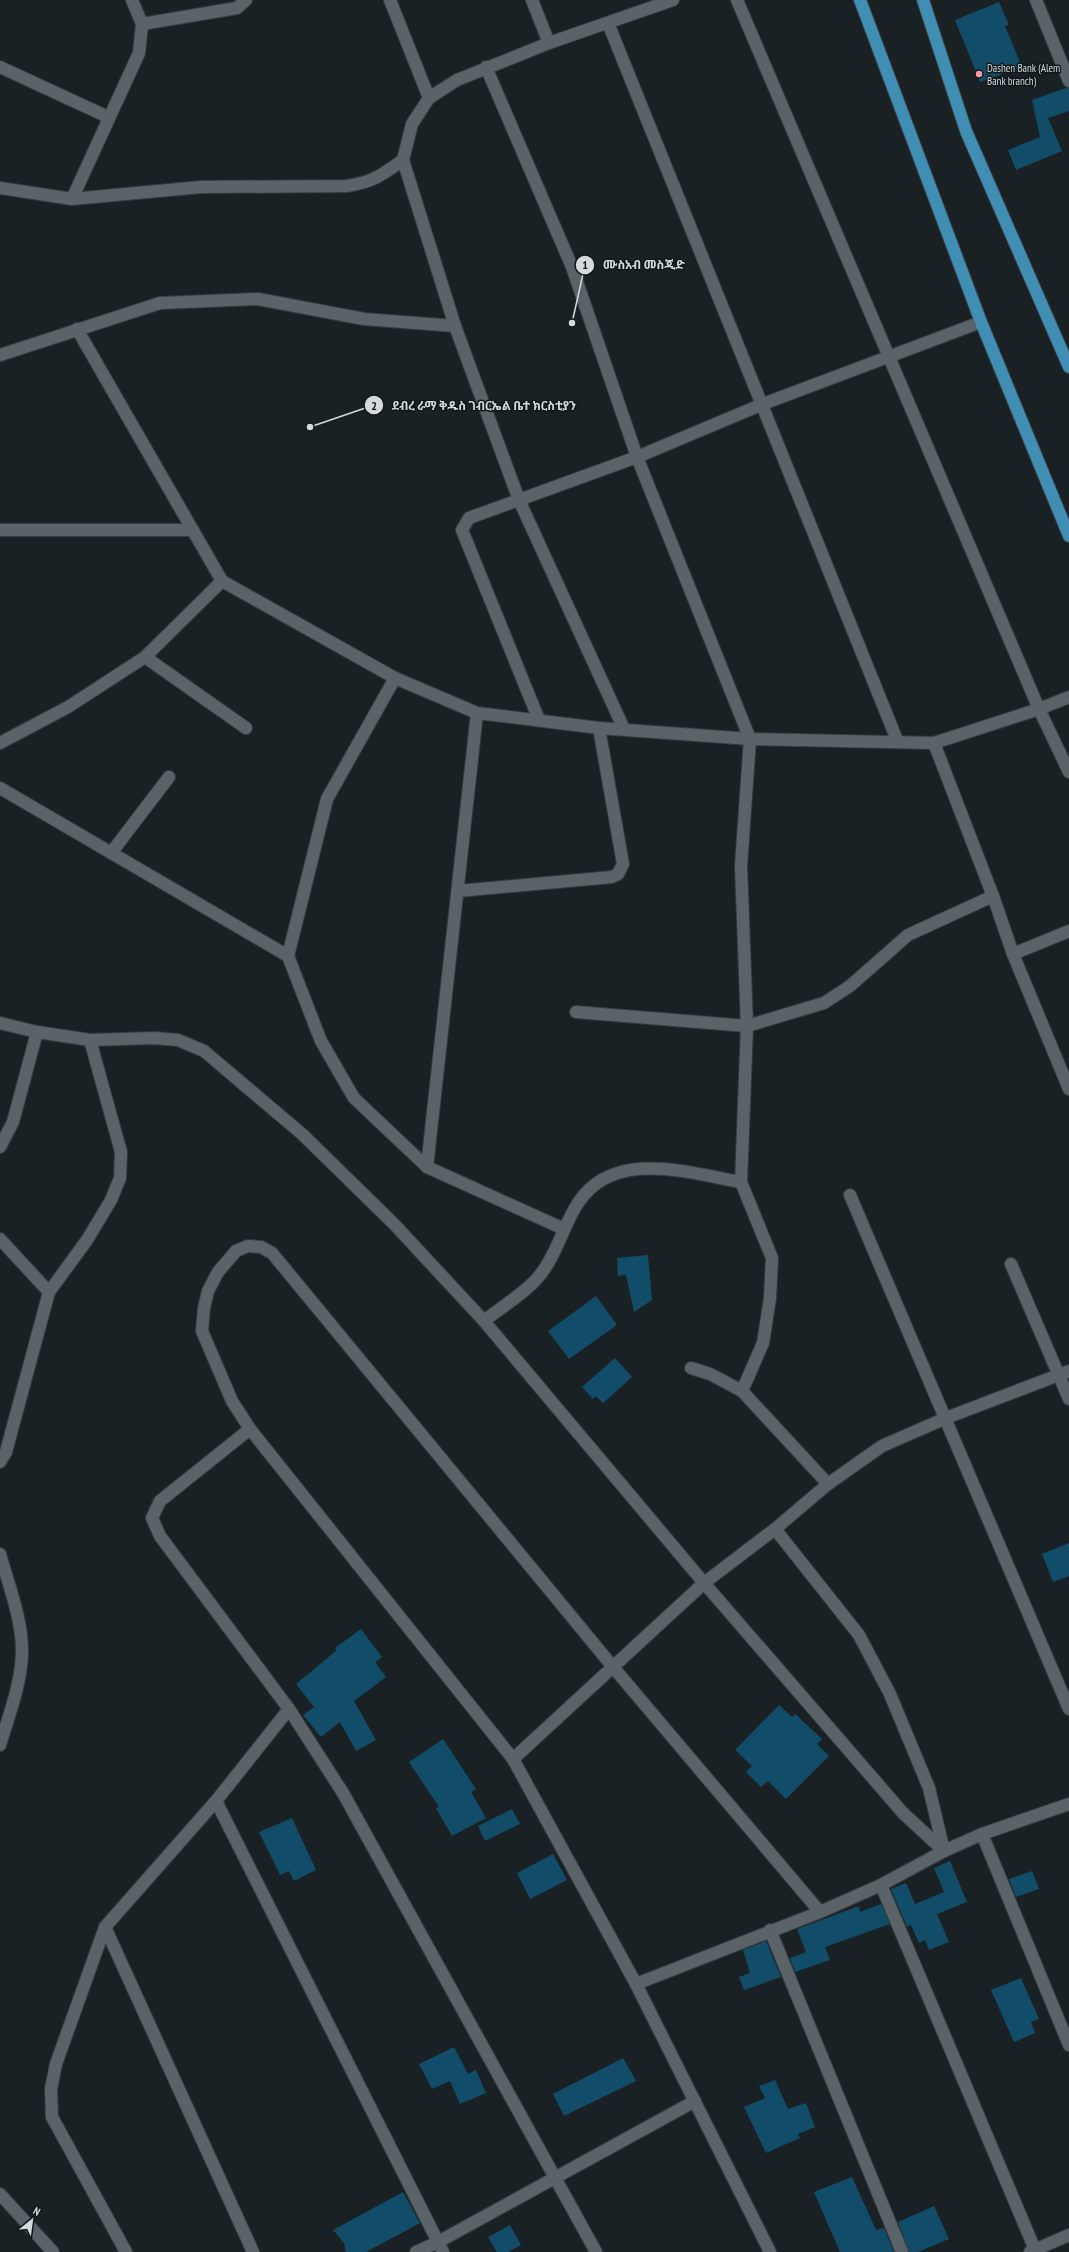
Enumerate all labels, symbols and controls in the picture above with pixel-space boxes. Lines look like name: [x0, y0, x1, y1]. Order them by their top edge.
place label: Dashen Bank (Alem Bank branch): [987, 61, 1060, 88]
marker: Dashen Bank (Alem Bank branch): [974, 69, 984, 79]
callout: ሙስአብ መስጂድ: [575, 253, 693, 277]
text: 1: [582, 257, 588, 272]
text: ሙስአብ መስጂድ: [603, 257, 686, 272]
callout: ደብረ ራማ ቅዱስ ገብርኤል ቤተ ክርስቲያን: [364, 393, 584, 417]
text: 2: [371, 398, 377, 413]
text: ደብረ ራማ ቅዱስ ገብርኤል ቤተ ክርስቲያን: [392, 398, 576, 413]
north arrow: [12, 2200, 52, 2240]
text: N: [31, 2204, 43, 2219]

